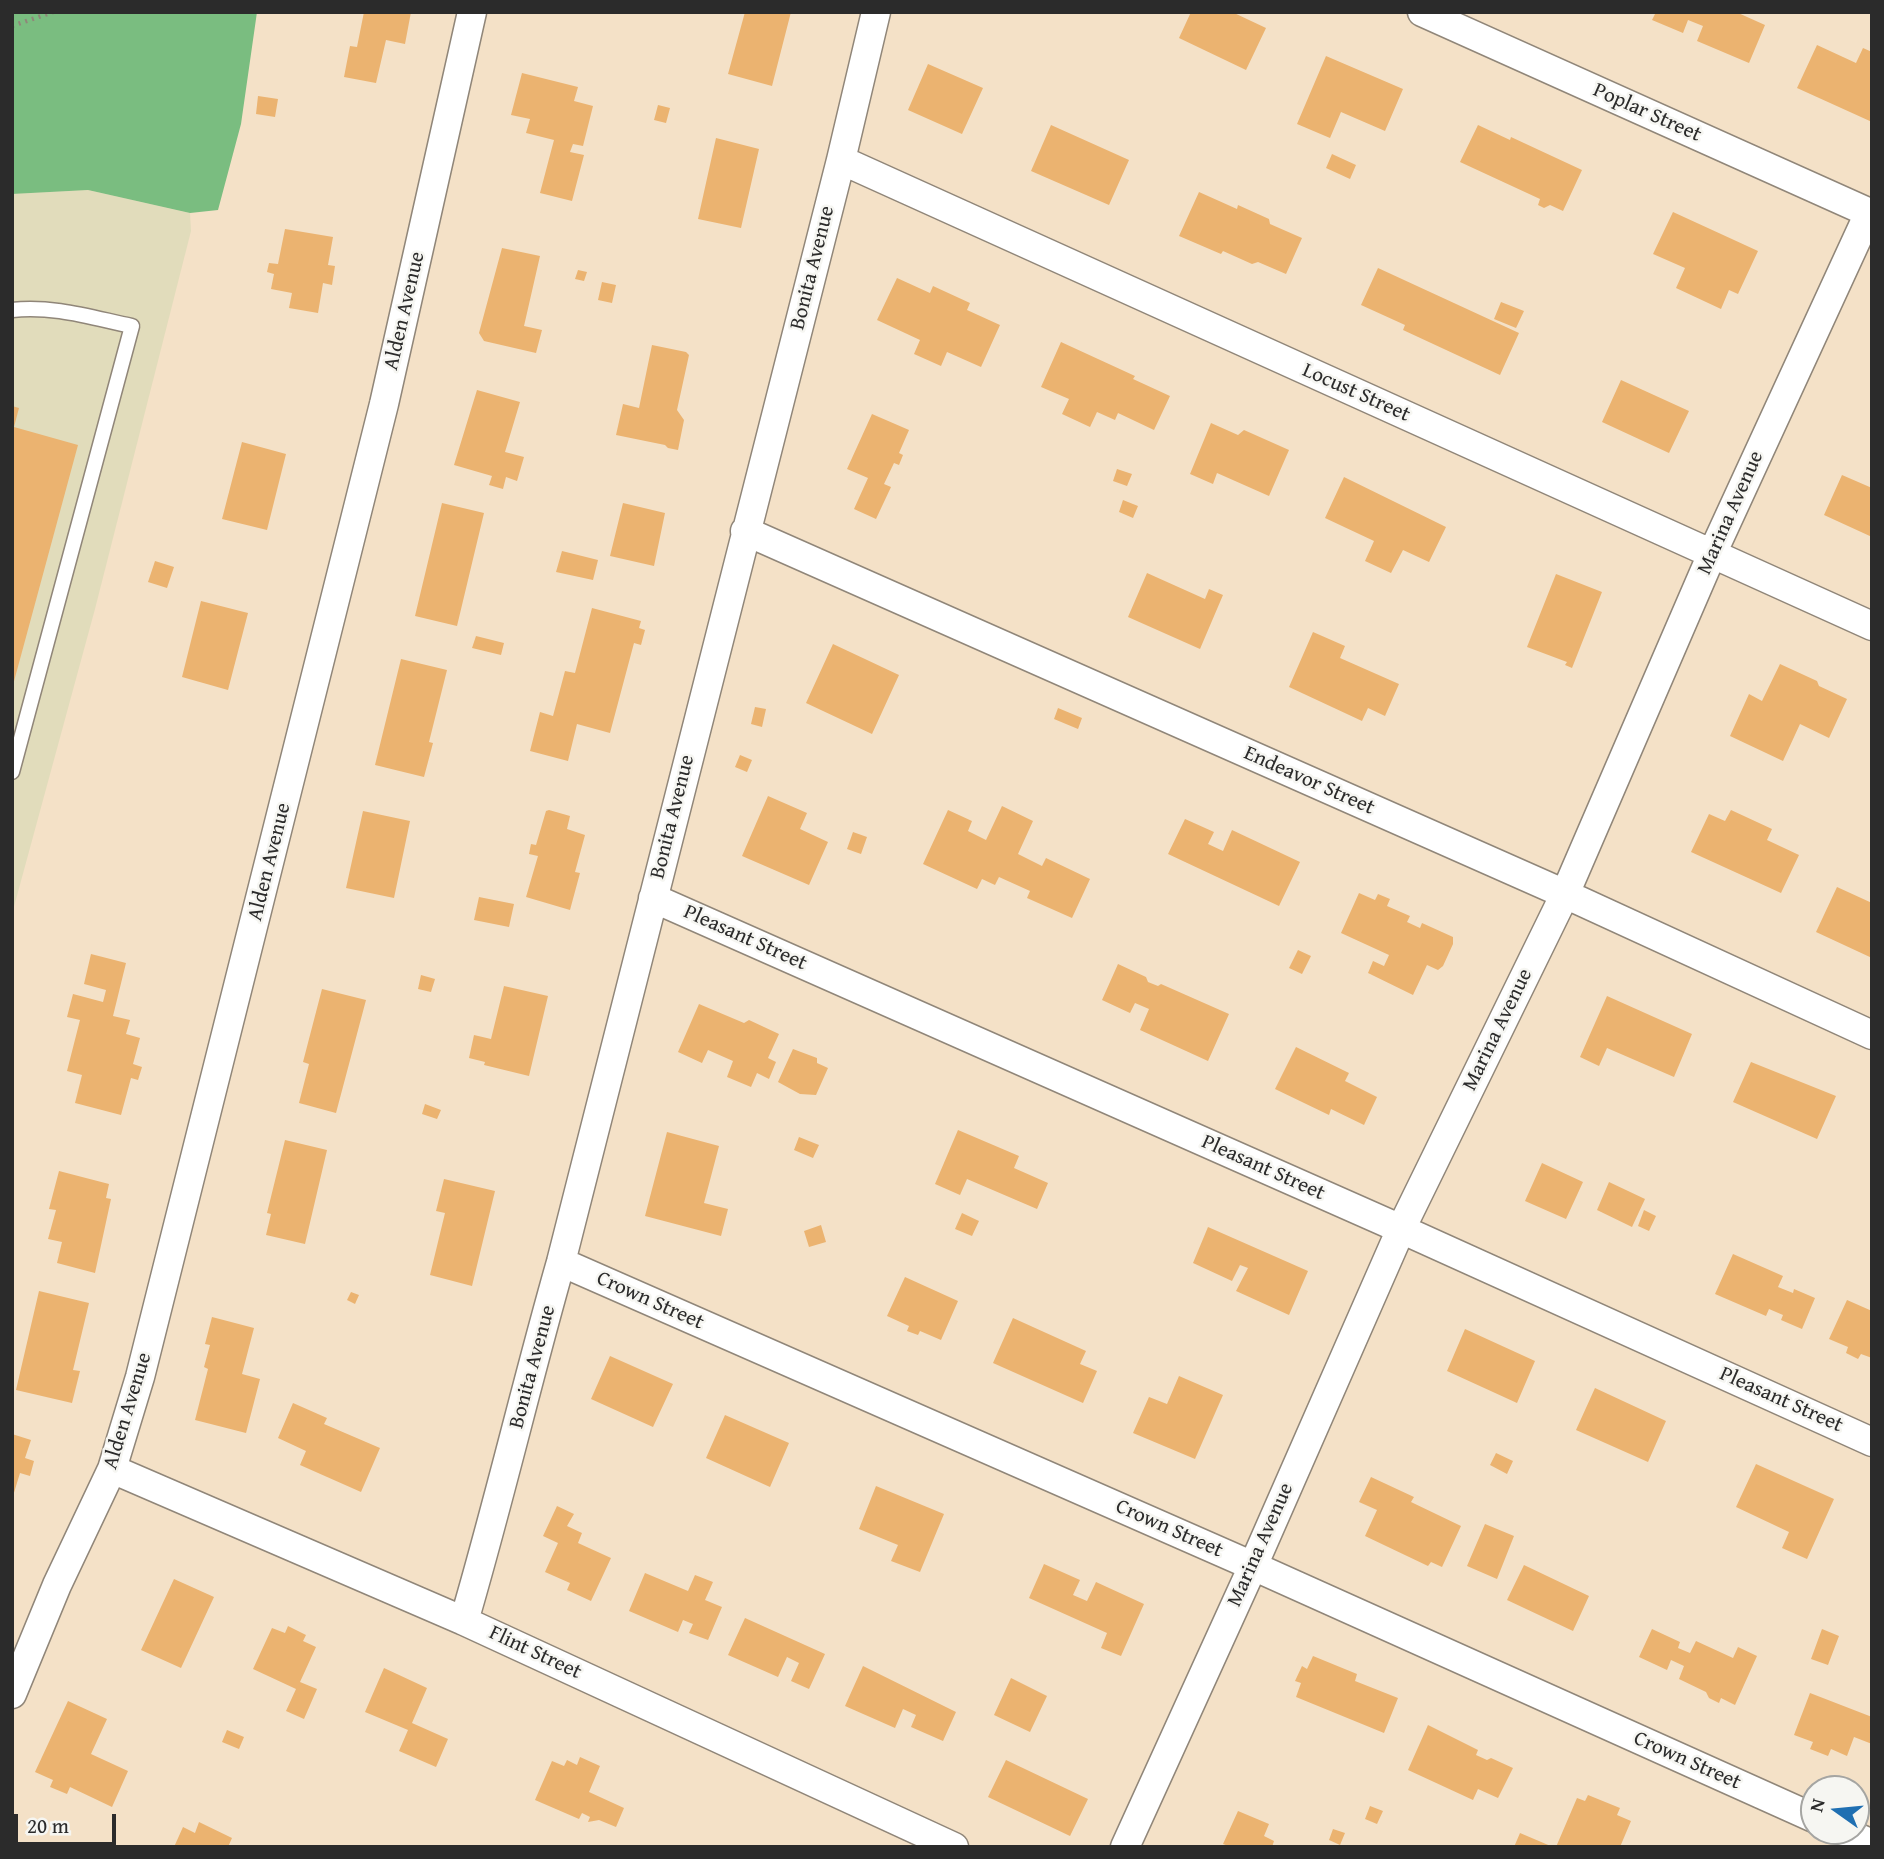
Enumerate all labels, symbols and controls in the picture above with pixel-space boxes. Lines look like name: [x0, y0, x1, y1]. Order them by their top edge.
street label: Poplar Street: [1589, 78, 1705, 148]
street label: Bonita Avenue: [785, 203, 841, 333]
street label: Alden Avenue: [379, 249, 431, 373]
street label: Locust Street: [1298, 358, 1414, 428]
street label: Marina Avenue: [1693, 447, 1769, 579]
street label: Endeavor Street: [1240, 741, 1378, 821]
street label: Bonita Avenue: [645, 752, 701, 882]
street label: Alden Avenue: [243, 800, 297, 924]
street label: Pleasant Street: [679, 900, 811, 976]
street label: Marina Avenue: [1458, 965, 1538, 1095]
street label: Pleasant Street: [1197, 1130, 1329, 1206]
street label: Crown Street: [593, 1266, 707, 1336]
street label: Bonita Avenue: [504, 1302, 562, 1432]
street label: Alden Avenue: [98, 1350, 158, 1472]
street label: Pleasant Street: [1715, 1362, 1847, 1438]
street label: Marina Avenue: [1223, 1479, 1299, 1611]
street label: Crown Street: [1112, 1494, 1226, 1564]
street label: Flint Street: [485, 1621, 585, 1685]
street label: Crown Street: [1630, 1726, 1744, 1796]
north arrow: [1800, 1775, 1870, 1845]
text: N: [1801, 1795, 1832, 1815]
scale bar: [18, 1800, 119, 1844]
text: 20 m: [27, 1810, 69, 1841]

